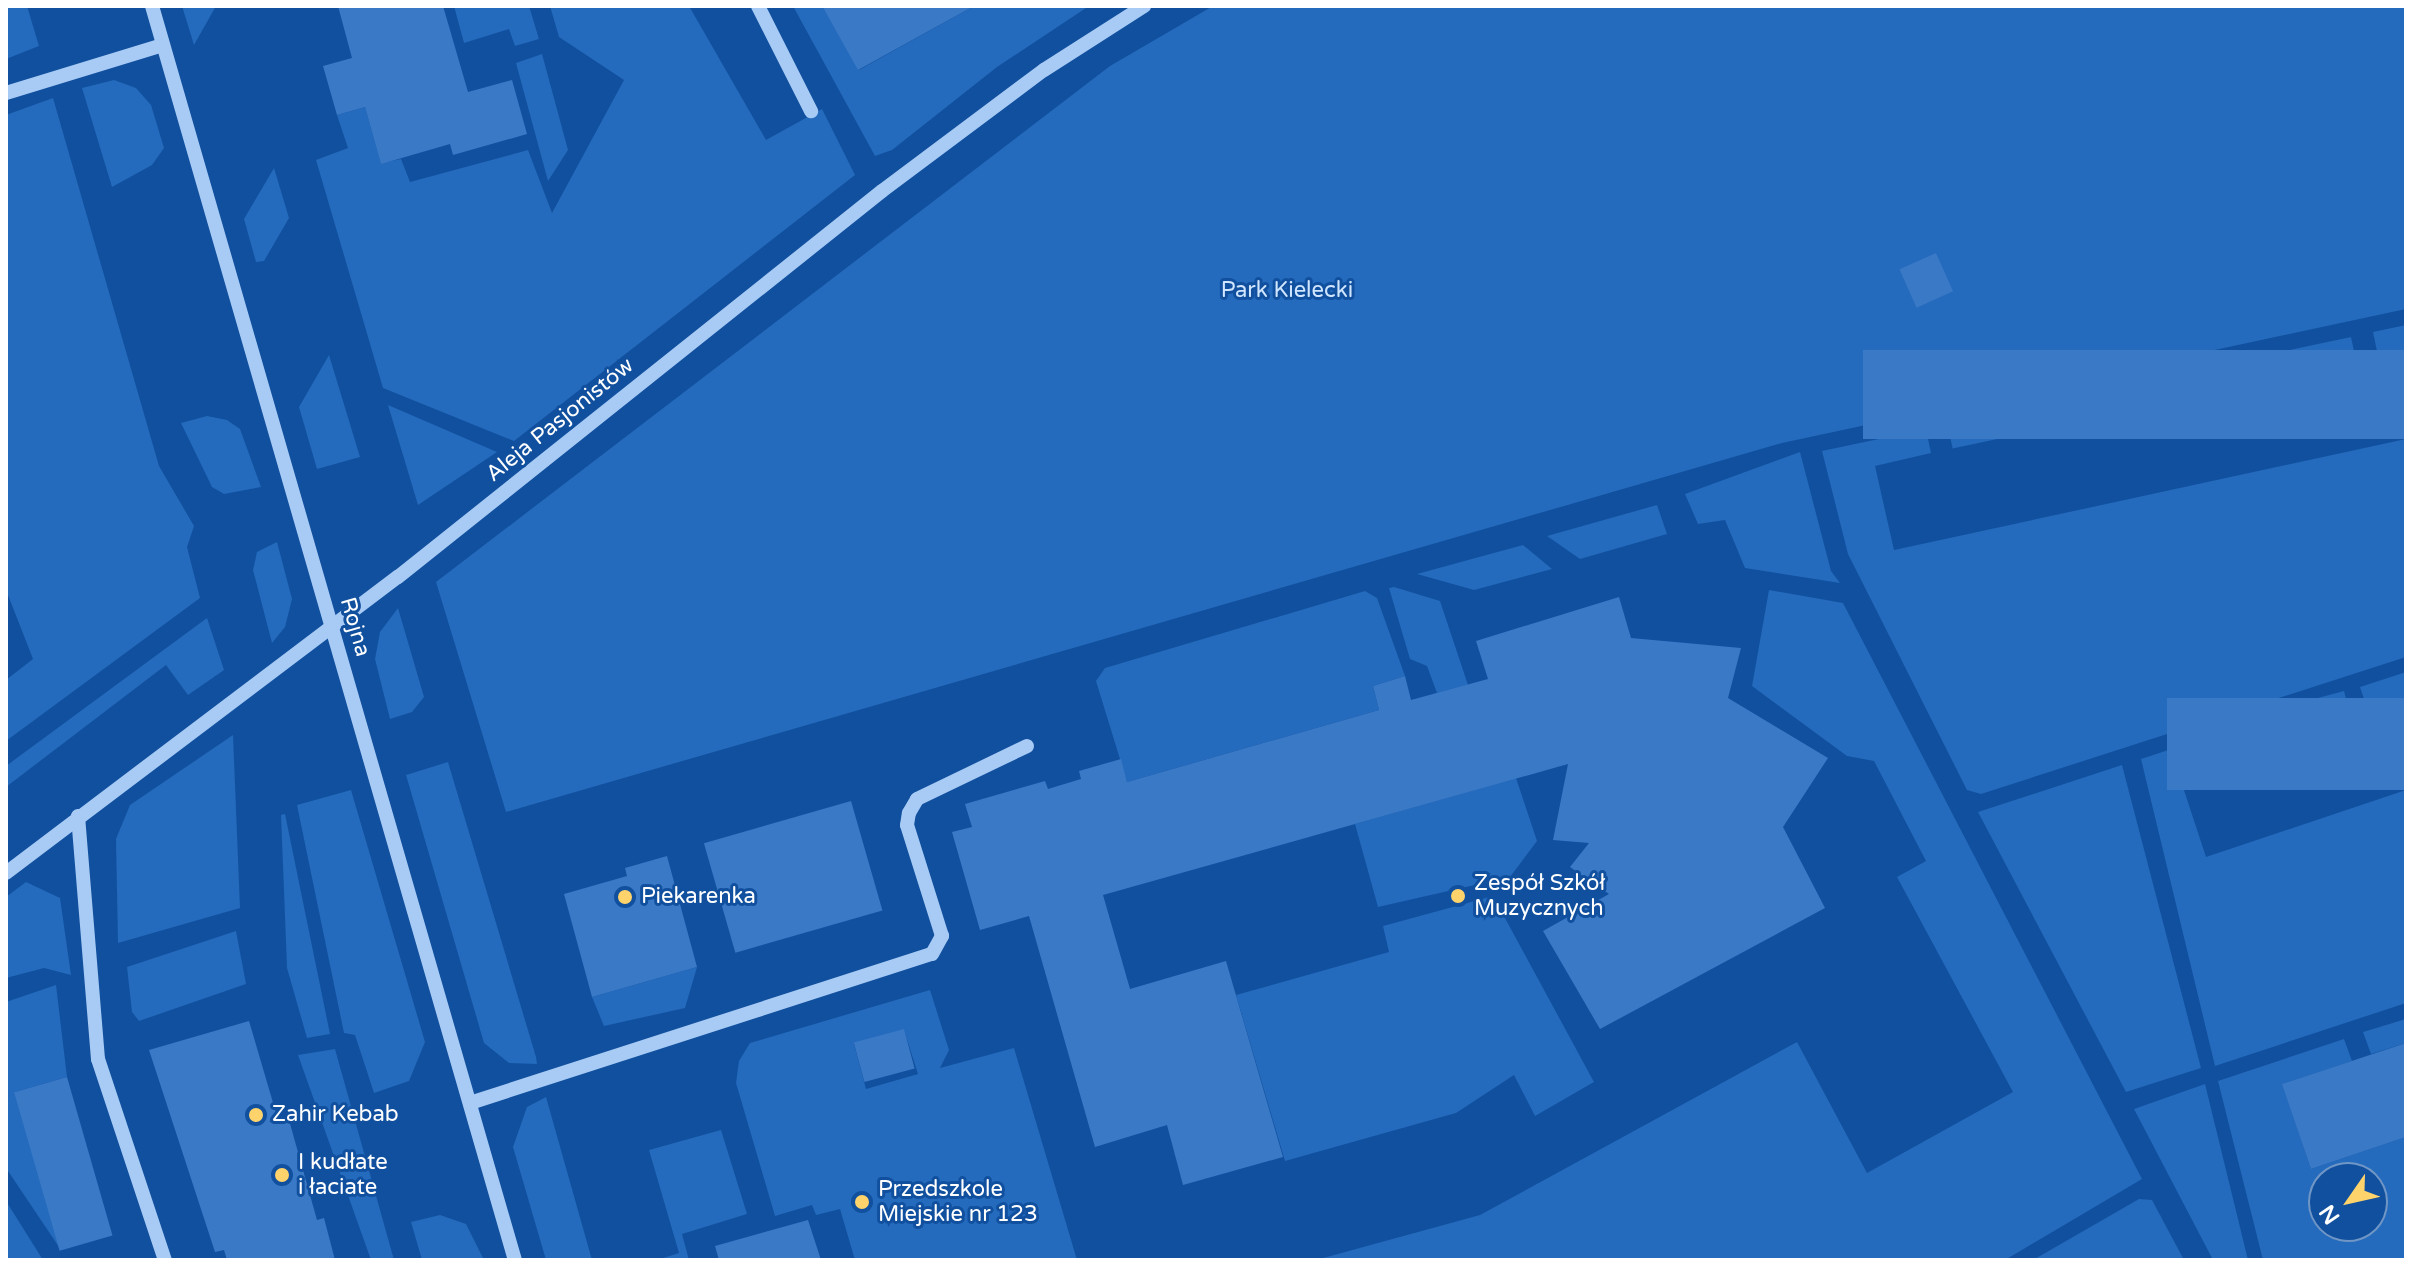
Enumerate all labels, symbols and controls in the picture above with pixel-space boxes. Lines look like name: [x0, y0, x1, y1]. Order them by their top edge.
park label: Park Kielecki: [1221, 278, 1353, 304]
street label: Aleja Pasjonistów: [481, 352, 639, 488]
street label: Rojna: [334, 594, 376, 660]
place label: Zespół Szkół Muzycznych: [1474, 870, 1605, 922]
place label: Piekarenka: [641, 884, 756, 910]
marker: Zespół Szkół Muzycznych: [1449, 887, 1467, 905]
marker: Piekarenka: [616, 888, 634, 906]
place label: Zahir Kebab: [272, 1102, 399, 1128]
marker: Zahir Kebab: [247, 1106, 265, 1124]
place label: I kudłate i łaciate: [298, 1149, 388, 1200]
north arrow: [2308, 1162, 2388, 1242]
marker: I kudłate i łaciate: [273, 1166, 291, 1184]
place label: Przedszkole Miejskie nr 123: [878, 1176, 1038, 1228]
marker: Przedszkole Miejskie nr 123: [853, 1193, 871, 1211]
text: N: [2314, 1200, 2345, 1229]

